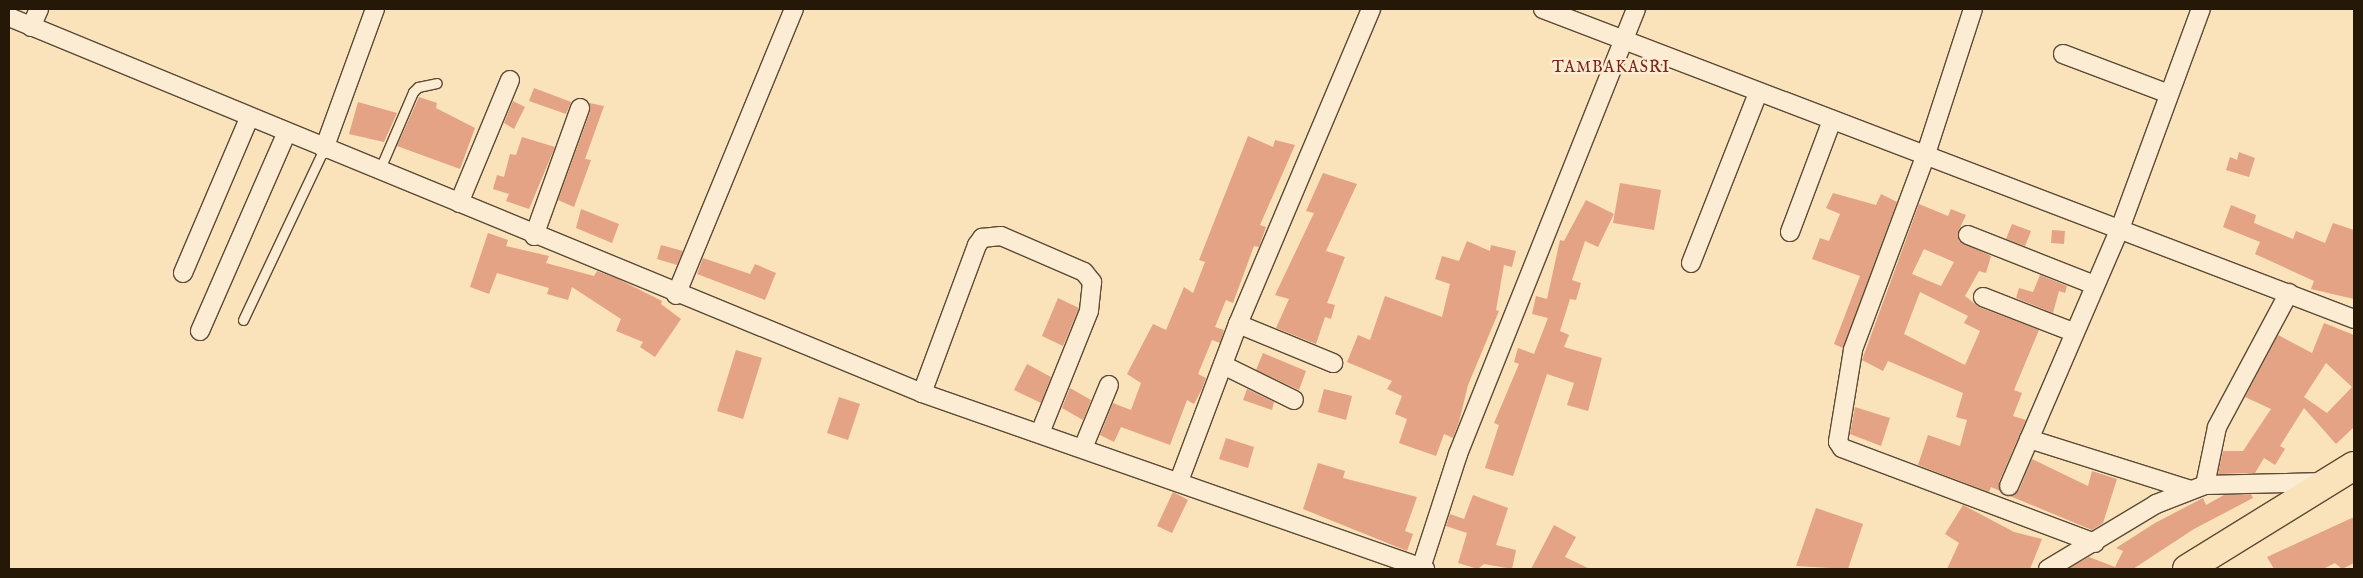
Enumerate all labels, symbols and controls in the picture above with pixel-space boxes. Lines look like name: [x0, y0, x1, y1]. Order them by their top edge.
district label: TAMBAKASRI: [1551, 58, 1671, 78]

